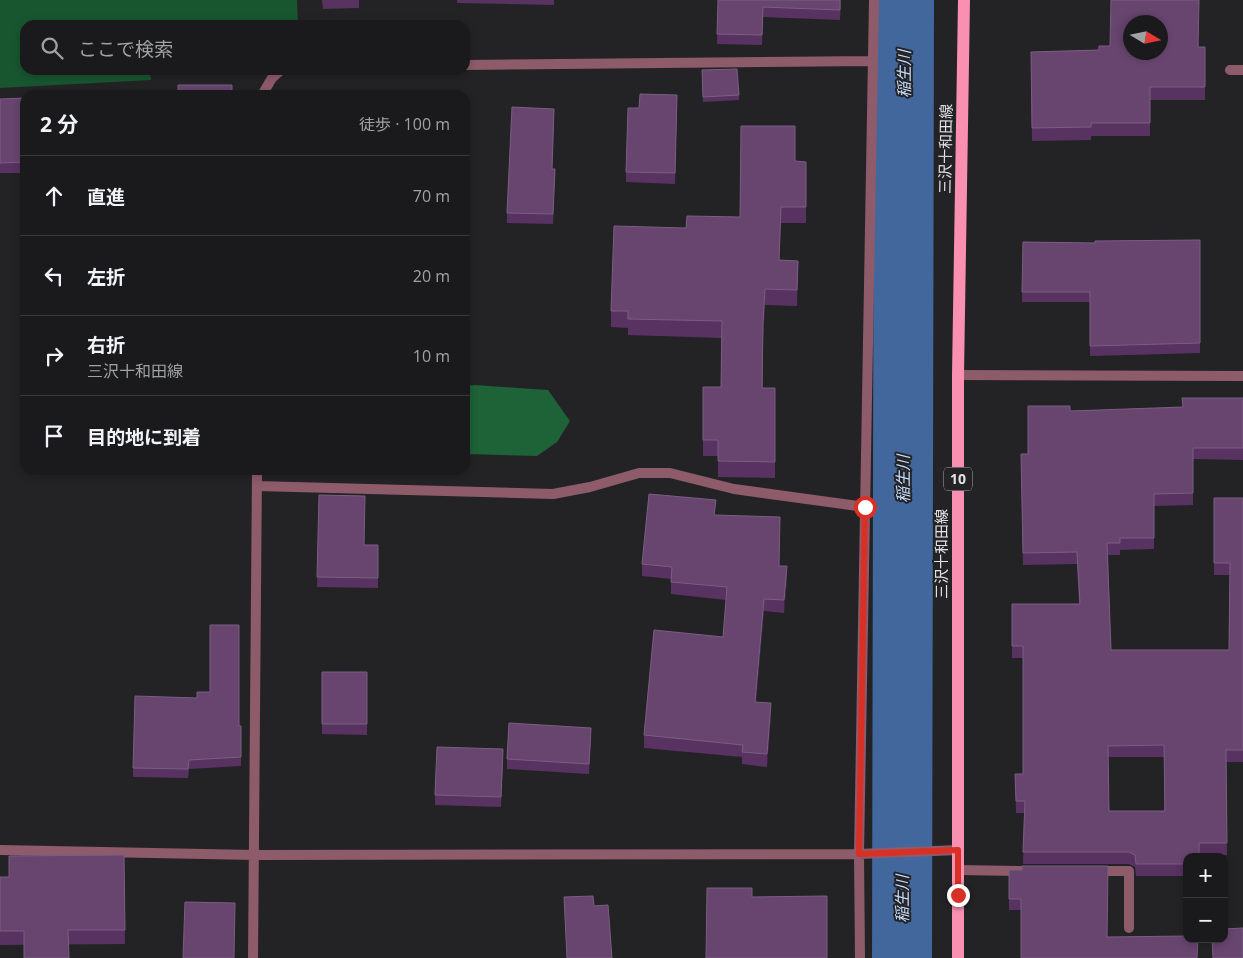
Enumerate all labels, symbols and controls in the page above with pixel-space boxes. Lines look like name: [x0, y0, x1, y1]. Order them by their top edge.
north arrow: [1123, 15, 1168, 60]
search box: [20, 20, 470, 75]
icon: search: [38, 34, 66, 62]
text: ここで検索: [78, 36, 173, 62]
water label: 稲生川: [893, 48, 915, 98]
street label: 三沢十和田線: [934, 104, 956, 194]
text: 2 分: [40, 110, 78, 138]
text: 徒歩 · 100 m: [359, 113, 450, 135]
icon: ahead: [40, 182, 68, 210]
text: 直進: [87, 184, 125, 210]
text: 70 m: [413, 185, 450, 207]
icon: left: [40, 262, 68, 290]
text: 左折: [87, 264, 125, 290]
text: 20 m: [413, 265, 450, 287]
text: 右折: [87, 332, 125, 358]
icon: right: [40, 342, 68, 370]
text: 10 m: [413, 345, 450, 367]
text: 三沢十和田線: [87, 360, 183, 382]
icon: arrive: [40, 422, 68, 450]
text: 目的地に到着: [87, 424, 201, 450]
water label: 稲生川: [892, 453, 914, 503]
road number: 10: [944, 468, 972, 490]
route start: [854, 496, 877, 519]
street label: 三沢十和田線: [931, 509, 951, 599]
map controls: [1183, 853, 1228, 943]
button: +: [1183, 853, 1228, 898]
water label: 稲生川: [891, 873, 913, 923]
route end: [947, 884, 970, 907]
button: −: [1183, 898, 1228, 943]

